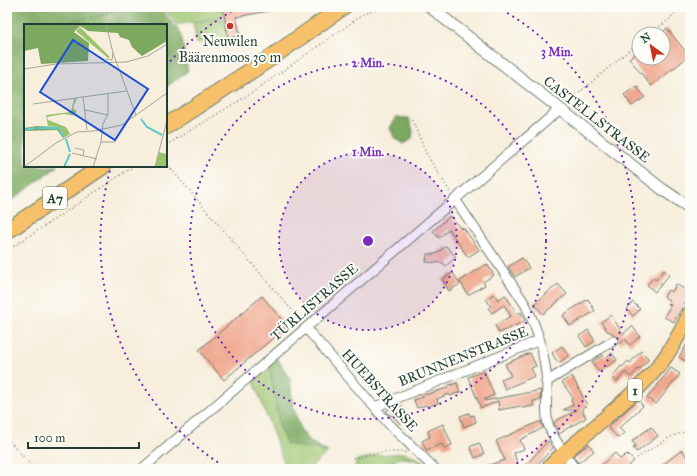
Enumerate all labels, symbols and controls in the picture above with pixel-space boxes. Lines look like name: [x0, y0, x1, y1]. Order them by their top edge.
marker: Neuwilen Bäärenmoos 30 m: [225, 21, 235, 31]
inset map: [24, 24, 167, 167]
north arrow: [631, 26, 671, 66]
text: N: [638, 30, 654, 46]
place label: Neuwilen Bäärenmoos 30 m: [179, 33, 281, 66]
text: 3 Min.: [541, 45, 574, 60]
text: 2 Min.: [351, 56, 385, 70]
street label: CASTELLSTRASSE: [540, 73, 653, 166]
text: 1 Min.: [352, 145, 384, 159]
road number: A7: [43, 187, 67, 209]
centre of rings: [361, 234, 375, 248]
street label: TÜRLISTRASSE: [266, 258, 361, 345]
street label: BRUNNENSTRASSE: [396, 323, 530, 390]
street label: HUEBSTRASSE: [338, 345, 421, 435]
road number: 1: [628, 379, 642, 401]
scale bar: [28, 424, 139, 450]
text: 100 m: [34, 431, 65, 445]

